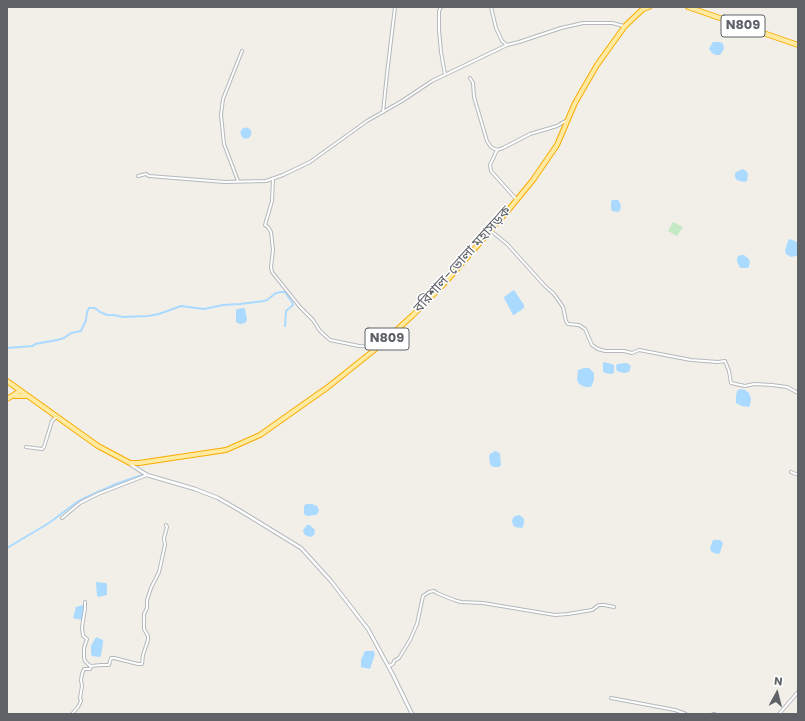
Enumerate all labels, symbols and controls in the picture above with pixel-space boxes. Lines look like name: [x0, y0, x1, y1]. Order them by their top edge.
road number: N809: [721, 15, 765, 37]
street label: বরিশাল-ভোলা মহাসড়ক: [411, 203, 515, 317]
road number: N809: [365, 328, 409, 350]
north arrow: [757, 673, 797, 713]
text: N: [773, 673, 784, 690]

